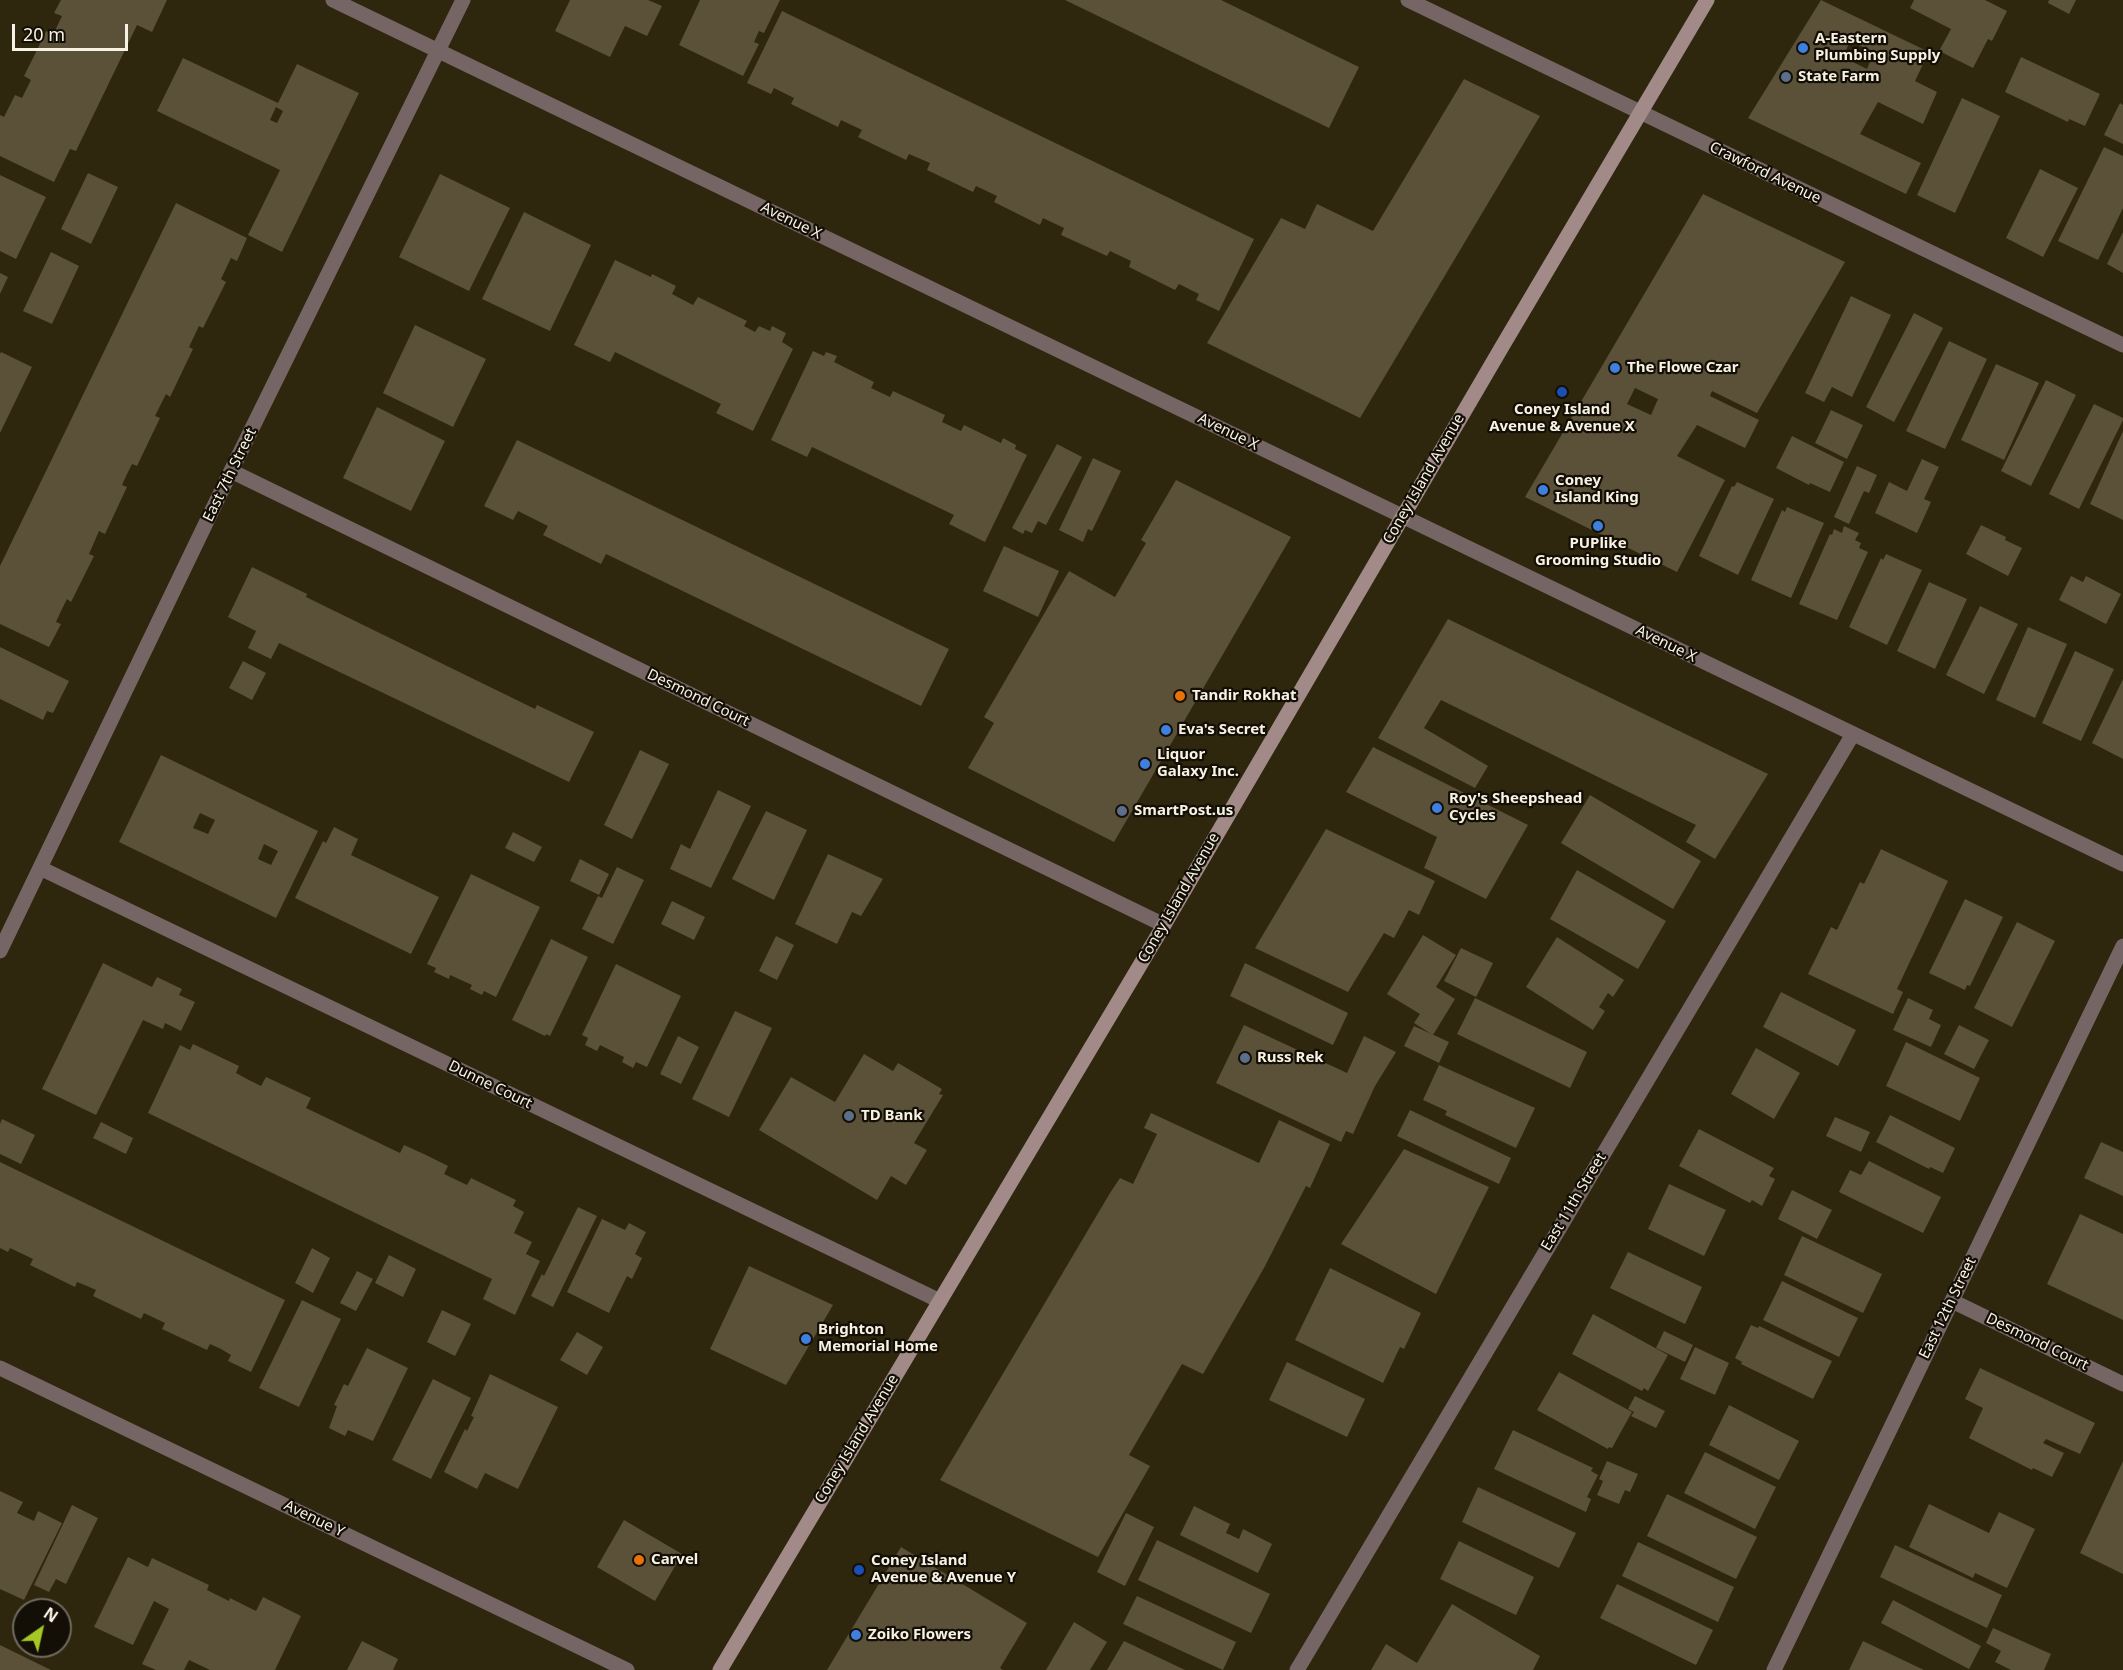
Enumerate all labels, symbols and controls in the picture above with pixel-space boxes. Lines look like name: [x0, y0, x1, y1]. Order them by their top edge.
scale bar: [15, 12, 130, 50]
text: 20 m: [23, 22, 65, 46]
place label: A-Eastern Plumbing Supply: [1815, 30, 1940, 65]
marker: A-Eastern Plumbing Supply: [1796, 41, 1810, 55]
place label: State Farm: [1798, 68, 1880, 86]
marker: State Farm: [1779, 70, 1793, 84]
street label: Crawford Avenue: [1706, 138, 1824, 208]
street label: Avenue X: [758, 199, 824, 243]
place label: The Flowe Czar: [1627, 359, 1738, 377]
marker: The Flowe Czar: [1608, 361, 1622, 375]
marker: Coney Island Avenue & Avenue X: [1555, 385, 1569, 399]
place label: Coney Island Avenue & Avenue X: [1489, 401, 1635, 436]
street label: Avenue X: [1195, 410, 1261, 454]
street label: Coney Island Avenue: [1379, 411, 1469, 547]
street label: East 7th Street: [199, 425, 261, 525]
place label: Coney Island King: [1555, 472, 1639, 507]
marker: Coney Island King: [1536, 483, 1550, 497]
marker: PUPlike Grooming Studio: [1591, 519, 1605, 533]
place label: PUPlike Grooming Studio: [1535, 535, 1661, 570]
street label: Avenue X: [1633, 622, 1699, 666]
street label: Desmond Court: [644, 665, 752, 731]
place label: Tandir Rokhat: [1192, 687, 1297, 705]
marker: Tandir Rokhat: [1173, 689, 1187, 703]
place label: Eva's Secret: [1178, 721, 1266, 739]
marker: Eva's Secret: [1159, 723, 1173, 737]
place label: Liquor Galaxy Inc.: [1157, 746, 1239, 781]
marker: Liquor Galaxy Inc.: [1138, 757, 1152, 771]
place label: Roy's Sheepshead Cycles: [1449, 790, 1582, 825]
marker: Roy's Sheepshead Cycles: [1430, 801, 1444, 815]
place label: SmartPost.us: [1134, 802, 1233, 820]
marker: SmartPost.us: [1115, 804, 1129, 818]
street label: Coney Island Avenue: [1134, 830, 1224, 966]
place label: Russ Rek: [1257, 1049, 1324, 1067]
marker: Russ Rek: [1238, 1051, 1252, 1065]
street label: Dunne Court: [445, 1057, 535, 1113]
place label: TD Bank: [861, 1107, 923, 1125]
marker: TD Bank: [842, 1109, 856, 1123]
street label: East 11th Street: [1538, 1150, 1610, 1254]
street label: East 12th Street: [1916, 1254, 1980, 1362]
street label: Desmond Court: [1983, 1309, 2091, 1375]
place label: Brighton Memorial Home: [818, 1321, 938, 1356]
marker: Brighton Memorial Home: [799, 1332, 813, 1346]
street label: Coney Island Avenue: [811, 1371, 903, 1507]
street label: Avenue Y: [281, 1497, 347, 1541]
place label: Carvel: [651, 1551, 698, 1569]
place label: Coney Island Avenue & Avenue Y: [871, 1552, 1016, 1587]
marker: Carvel: [632, 1553, 646, 1567]
marker: Coney Island Avenue & Avenue Y: [852, 1563, 866, 1577]
north arrow: [12, 1598, 72, 1658]
text: N: [39, 1602, 62, 1627]
place label: Zoiko Flowers: [868, 1626, 971, 1644]
marker: Zoiko Flowers: [849, 1628, 863, 1642]

